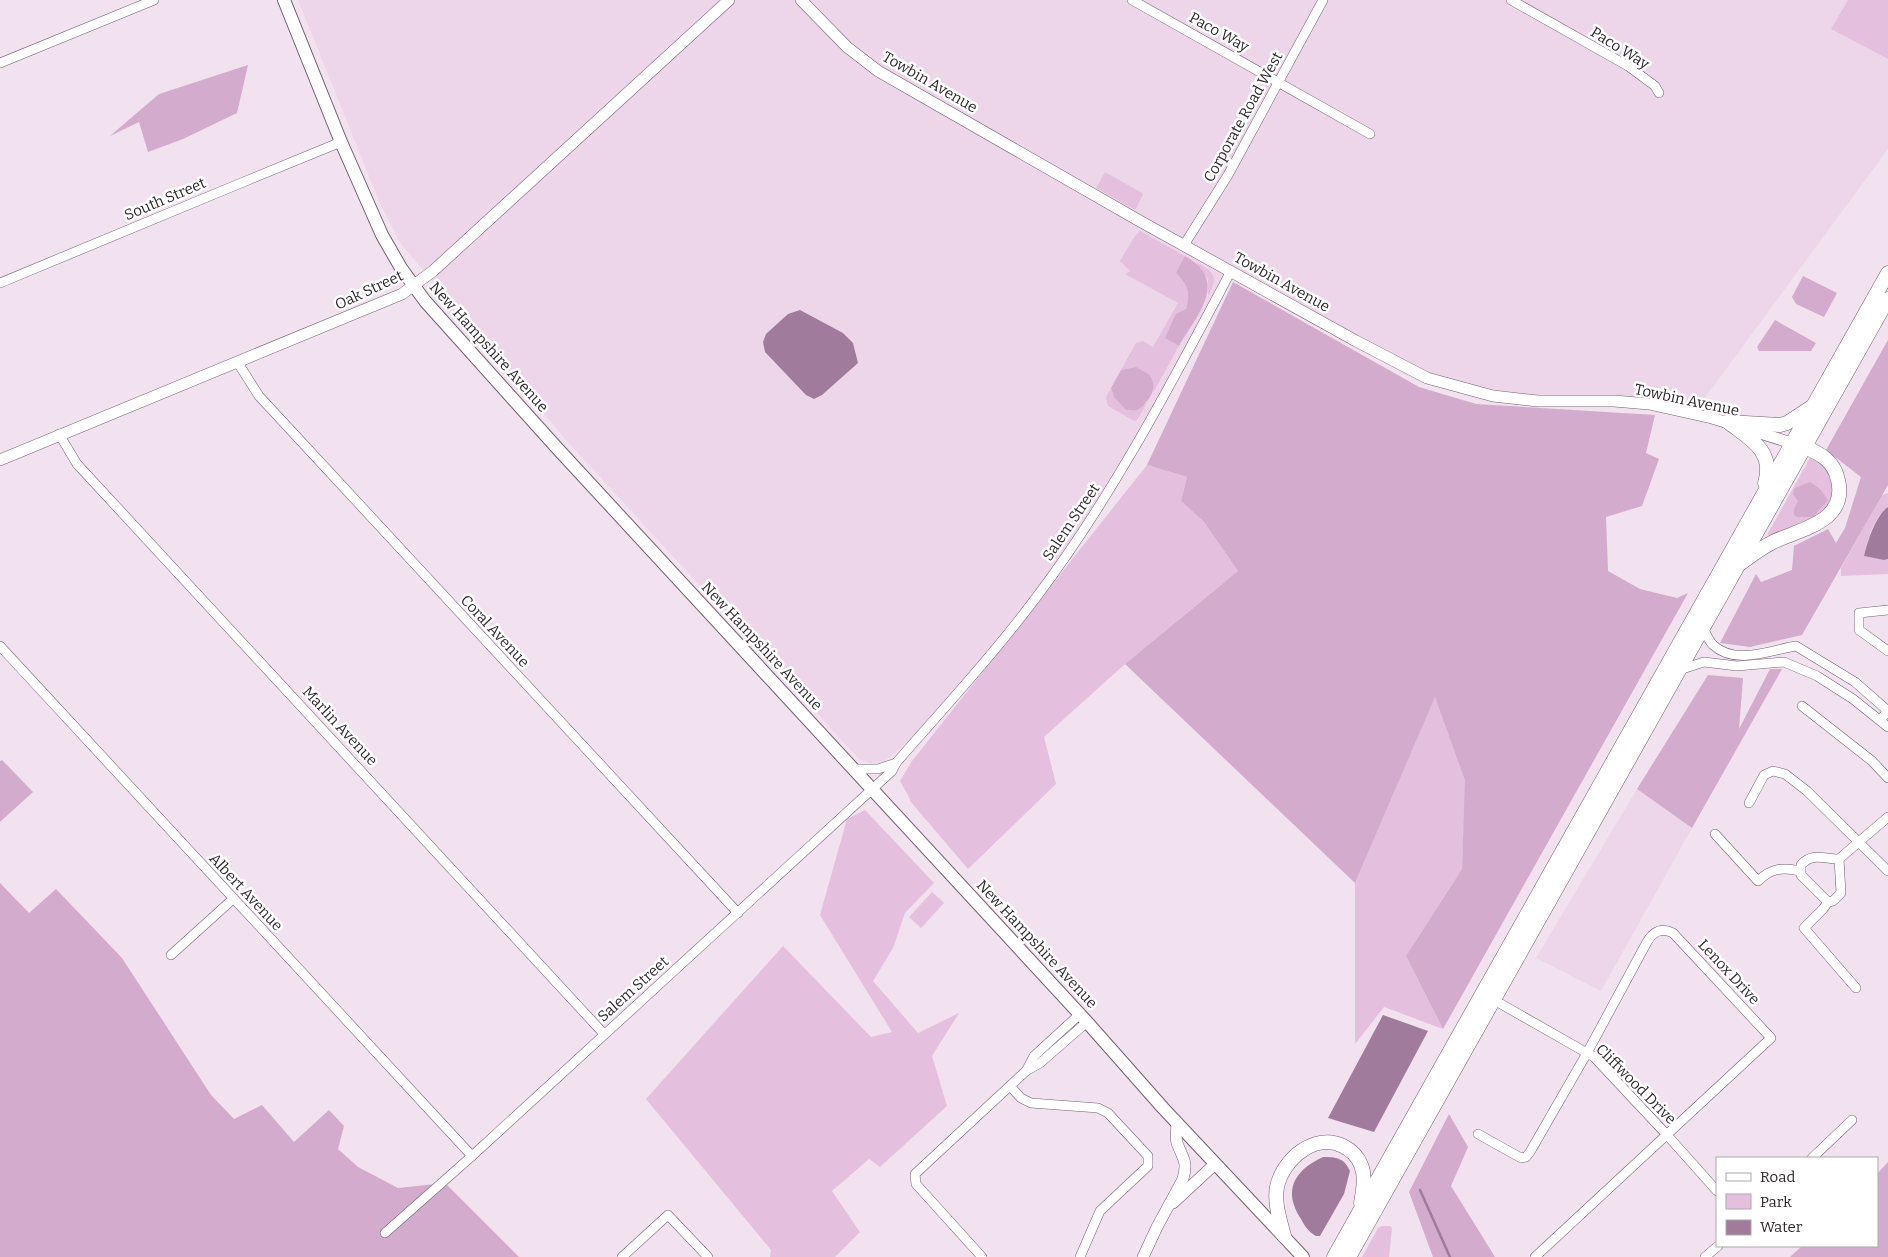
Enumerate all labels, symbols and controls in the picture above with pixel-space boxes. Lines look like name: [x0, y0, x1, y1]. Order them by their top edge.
street label: Paco Way: [1186, 8, 1252, 56]
street label: Paco Way: [1587, 23, 1653, 73]
street label: Towbin Avenue: [879, 48, 981, 116]
street label: Corporate Road West: [1200, 48, 1287, 185]
street label: South Street: [122, 174, 209, 224]
street label: Towbin Avenue: [1231, 248, 1333, 316]
street label: Oak Street: [332, 266, 406, 314]
street label: New Hampshire Avenue: [426, 278, 552, 416]
street label: Towbin Avenue: [1633, 380, 1741, 420]
street label: Salem Street: [1039, 480, 1104, 564]
street label: New Hampshire Avenue: [698, 578, 826, 714]
street label: Coral Avenue: [457, 591, 533, 671]
street label: Marlin Avenue: [299, 683, 381, 769]
street label: Albert Avenue: [206, 849, 286, 935]
street label: New Hampshire Avenue: [973, 876, 1101, 1012]
street label: Lenox Drive: [1694, 936, 1764, 1008]
street label: Salem Street: [594, 952, 673, 1025]
street label: Cliffwood Drive: [1592, 1040, 1680, 1128]
legend: [1716, 1157, 1878, 1247]
text: Road: [1760, 1168, 1795, 1186]
text: Park: [1760, 1193, 1792, 1211]
text: Water: [1760, 1218, 1803, 1236]

